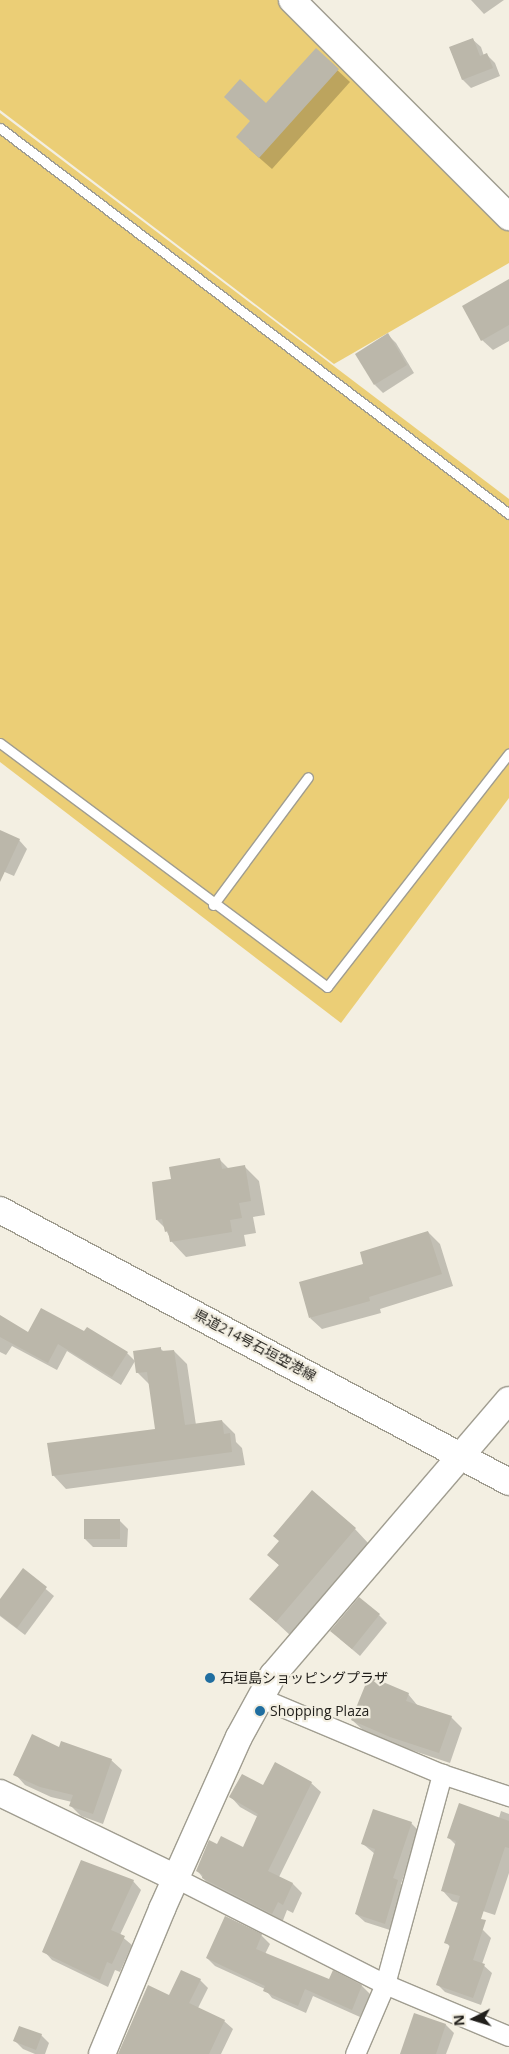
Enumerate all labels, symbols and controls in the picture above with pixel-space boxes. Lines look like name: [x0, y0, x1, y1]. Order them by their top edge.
street label: 県道214号石垣空港線: [191, 1306, 319, 1384]
place label: 石垣島ショッピングプラザ: [220, 1670, 388, 1686]
marker: 石垣島ショッピングプラザ: [204, 1672, 216, 1684]
place label: Shopping Plaza: [270, 1703, 369, 1719]
marker: Shopping Plaza: [254, 1705, 266, 1717]
north arrow: [449, 1994, 499, 2044]
text: N: [449, 2014, 469, 2027]

